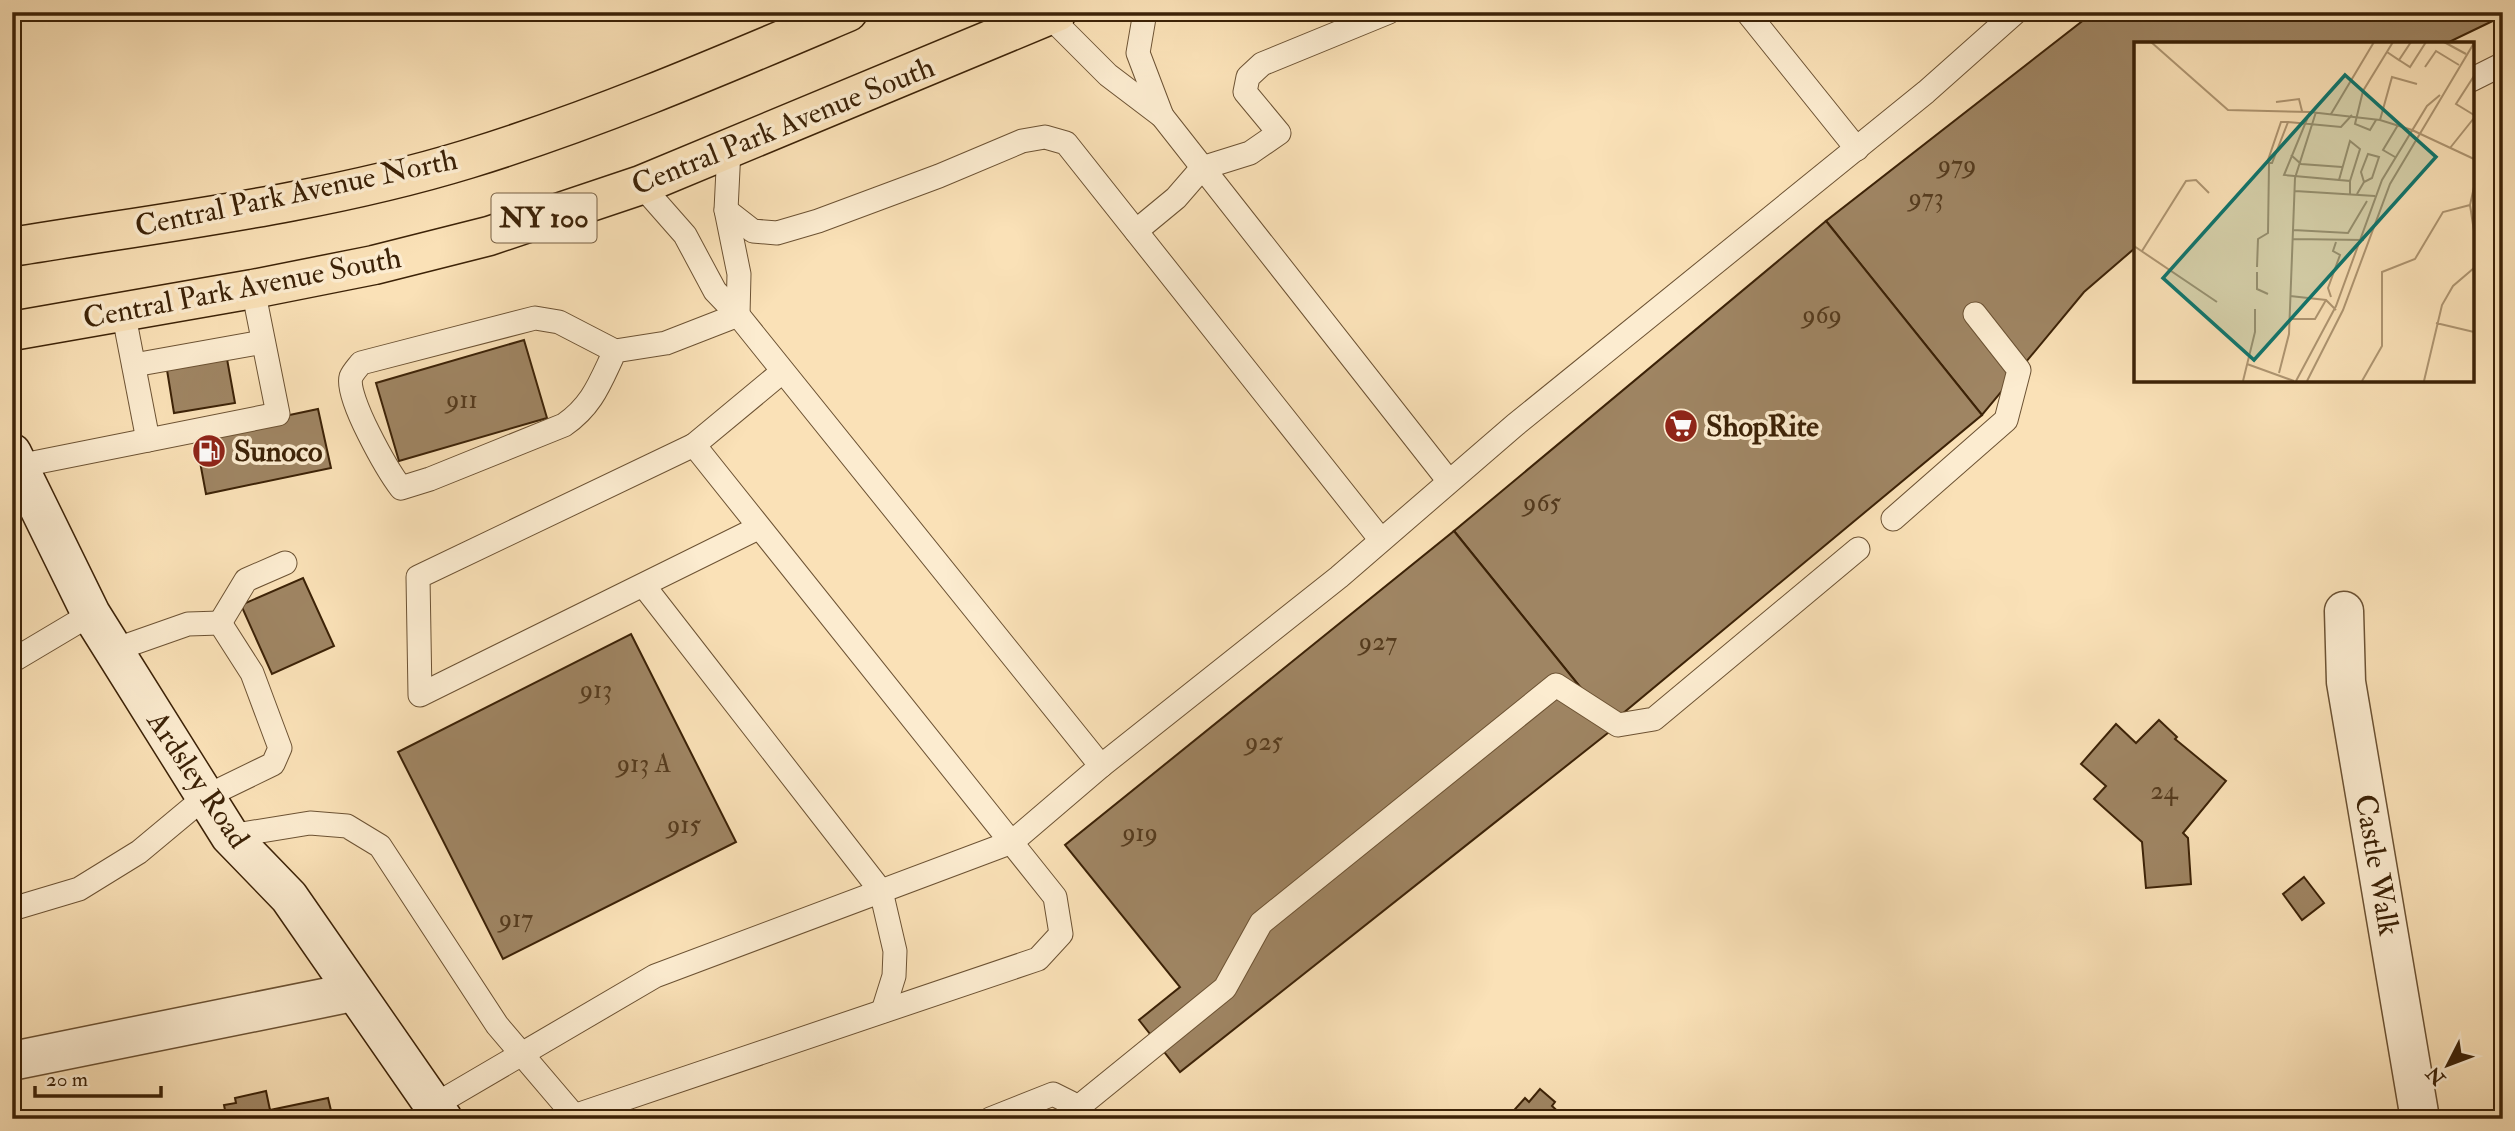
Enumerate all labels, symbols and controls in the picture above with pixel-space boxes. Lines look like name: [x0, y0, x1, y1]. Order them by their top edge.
inset map: [2134, 42, 2473, 382]
street label: Central Park Avenue South: [626, 48, 940, 204]
street label: Central Park Avenue North: [132, 141, 461, 245]
house number: 979: [1936, 149, 1976, 181]
house number: 973: [1906, 182, 1944, 214]
road number: NY 100: [491, 194, 596, 242]
street label: Central Park Avenue South: [80, 239, 404, 337]
house number: 969: [1800, 299, 1842, 331]
house number: 911: [444, 384, 478, 416]
supermarket icon: ShopRite: [1662, 407, 1700, 445]
place label: ShopRite: [1706, 408, 1819, 445]
fuel station icon: Sunoco: [190, 432, 228, 470]
place label: Sunoco: [234, 433, 322, 470]
house number: 965: [1521, 487, 1561, 519]
house number: 927: [1357, 626, 1397, 658]
house number: 913: [578, 674, 612, 706]
street label: Ardsley Road: [138, 704, 257, 856]
house number: 925: [1243, 726, 1283, 758]
house number: 913 A: [615, 748, 672, 780]
house number: 24: [2150, 775, 2179, 807]
street label: Castle Walk: [2346, 791, 2408, 939]
house number: 915: [665, 809, 702, 841]
house number: 919: [1120, 817, 1158, 849]
house number: 917: [497, 903, 533, 935]
north arrow: [2414, 1030, 2484, 1100]
scale bar: [35, 1054, 161, 1098]
text: N: [2421, 1061, 2451, 1091]
text: 20 m: [46, 1066, 88, 1093]

